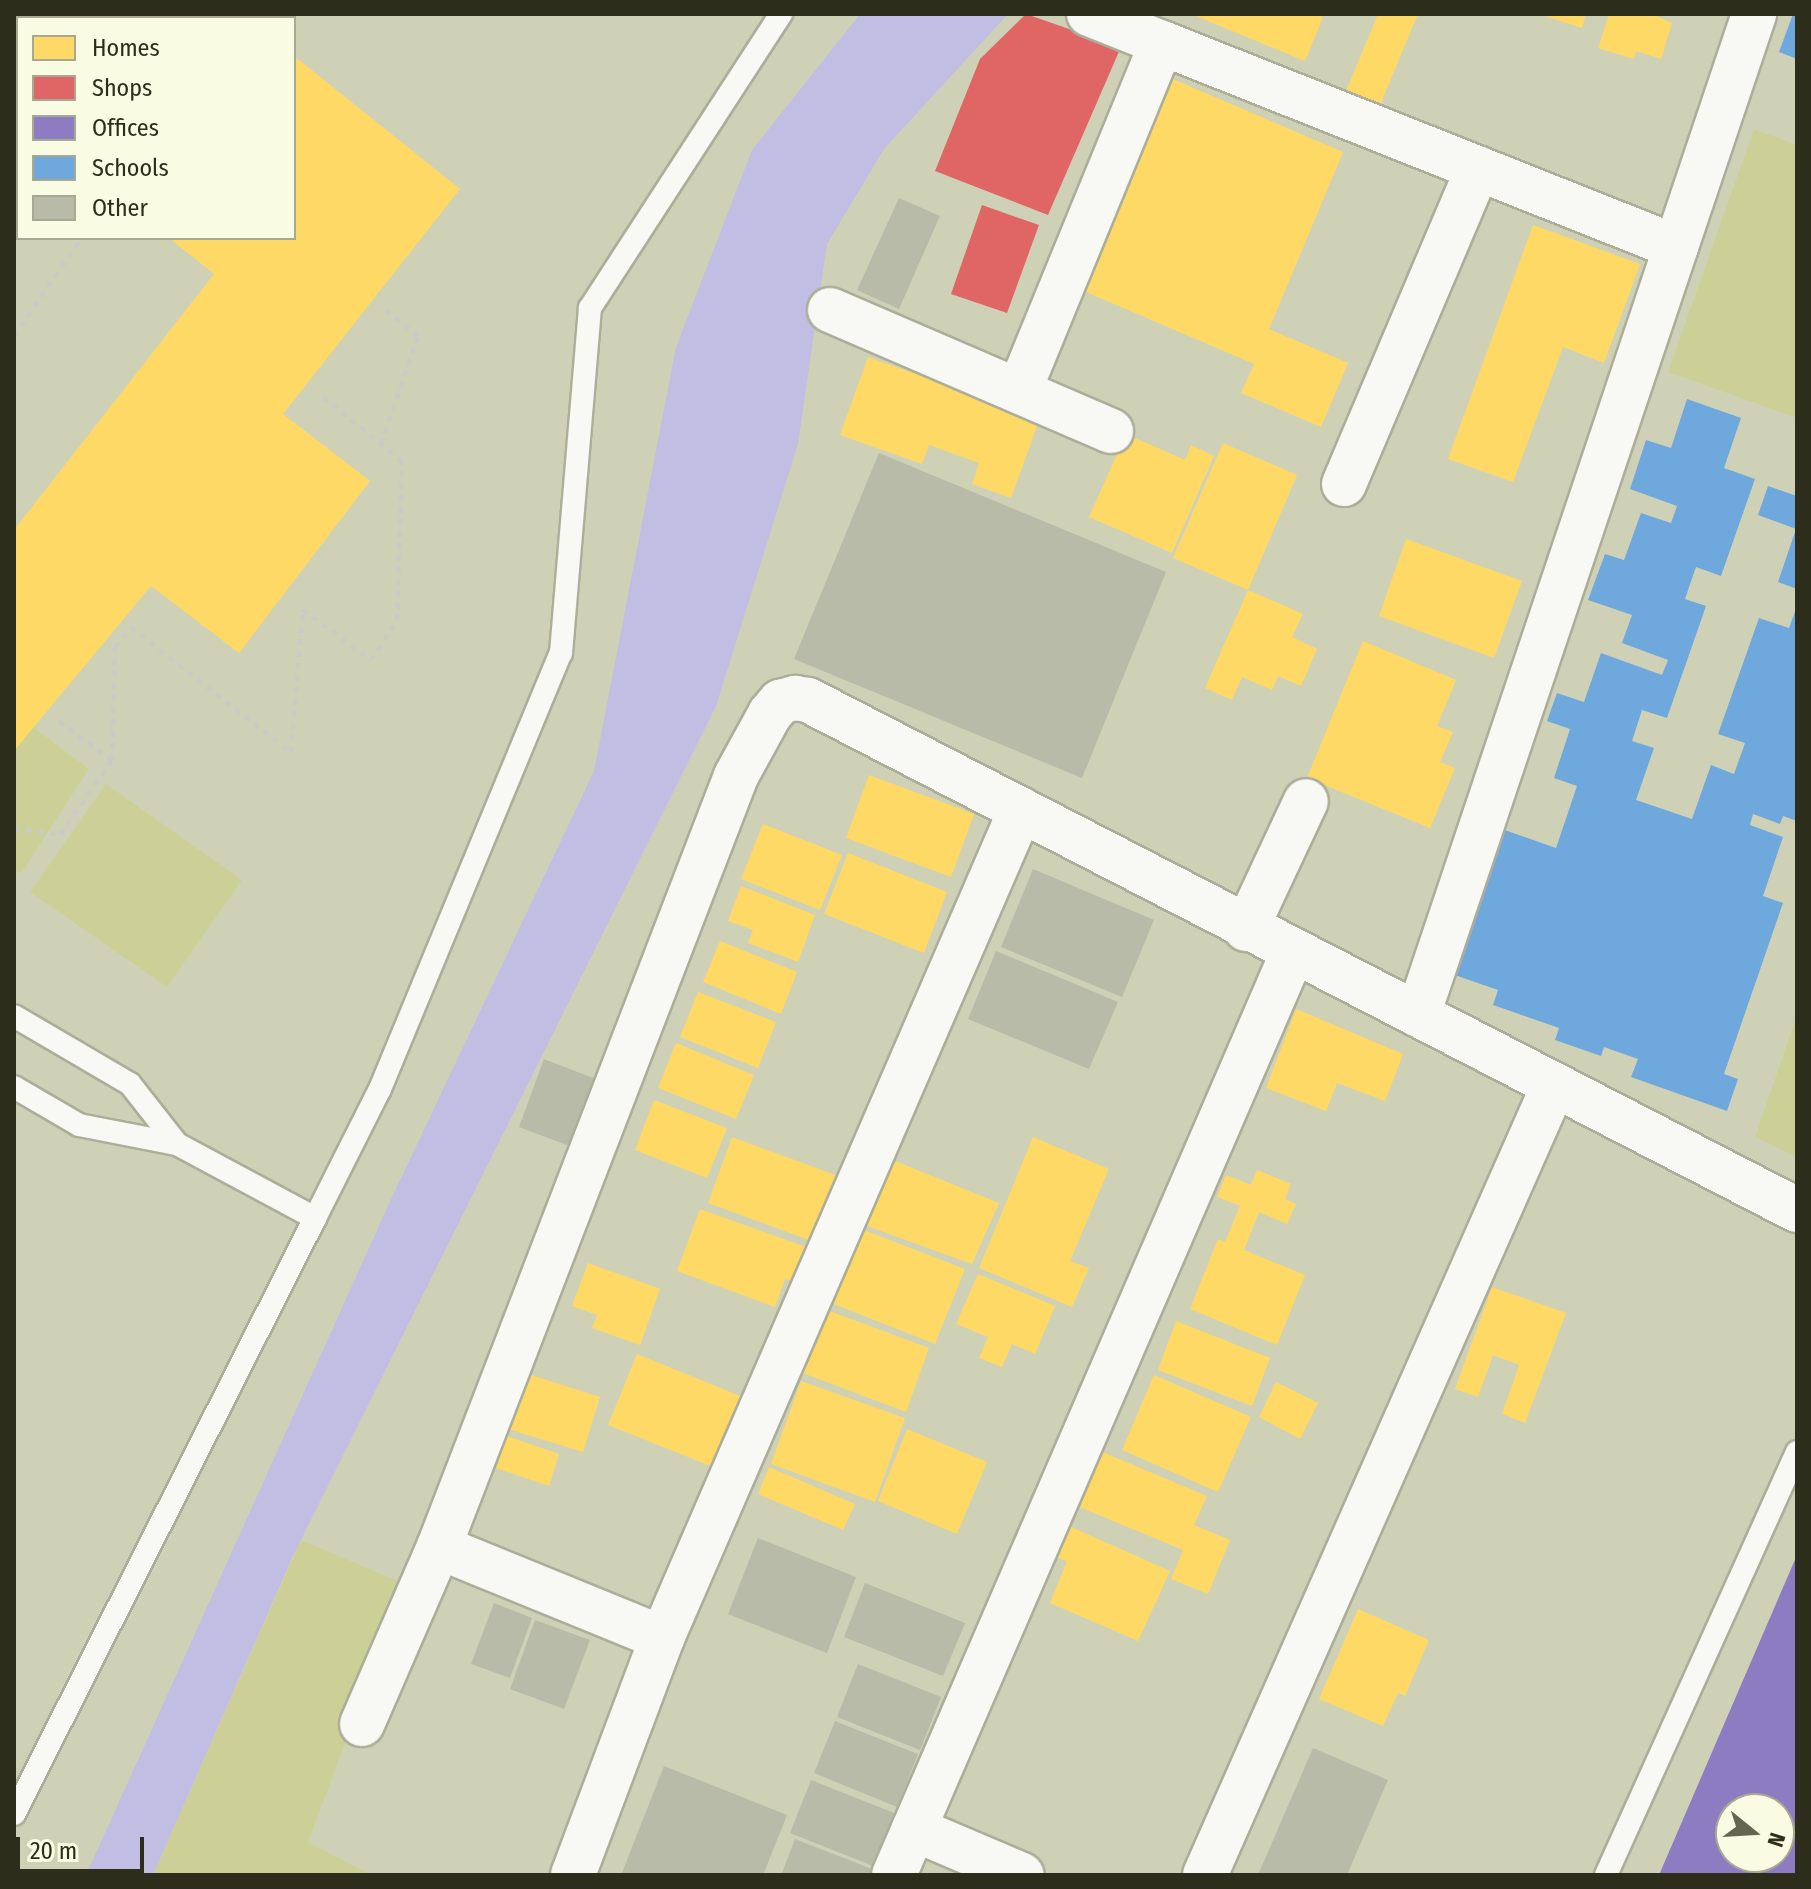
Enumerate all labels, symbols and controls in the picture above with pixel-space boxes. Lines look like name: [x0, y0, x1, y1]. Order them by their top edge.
legend: [16, 16, 296, 240]
text: Homes: [92, 34, 160, 62]
text: Shops: [92, 74, 152, 102]
text: Offices: [92, 114, 159, 142]
text: Schools: [92, 154, 169, 182]
text: Other: [92, 194, 148, 222]
north arrow: [1715, 1793, 1795, 1873]
scale bar: [20, 1821, 148, 1871]
text: N: [1762, 1830, 1791, 1850]
text: 20 m: [30, 1837, 77, 1865]

